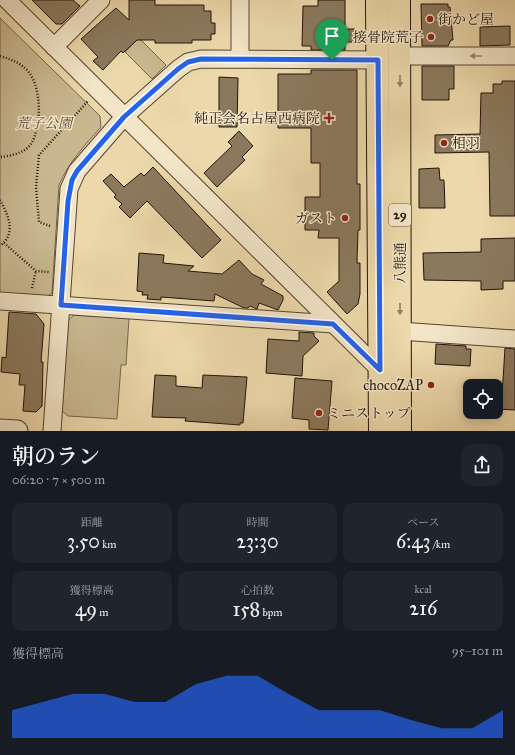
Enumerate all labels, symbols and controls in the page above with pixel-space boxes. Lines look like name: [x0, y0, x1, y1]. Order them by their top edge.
place label: 街かど屋: [438, 11, 494, 28]
marker: 街かど屋: [425, 14, 435, 24]
pin: [315, 19, 349, 60]
icon: arrive: [321, 25, 343, 47]
place label: 接骨院荒子: [353, 29, 423, 46]
marker: 接骨院荒子: [426, 32, 436, 42]
one-way arrow: [469, 53, 482, 59]
one-way arrow: [397, 75, 403, 88]
place label: 純正会名古屋西病院: [194, 110, 320, 127]
marker: 純正会名古屋西病院: [323, 112, 335, 124]
park label: 荒子公園: [16, 115, 74, 132]
place label: 相羽: [452, 135, 480, 152]
marker: 相羽: [439, 138, 449, 148]
road number: 29: [389, 204, 411, 226]
place label: ガスト: [295, 210, 337, 227]
marker: ガスト: [340, 213, 350, 223]
street label: 八熊通: [392, 242, 409, 284]
one-way arrow: [397, 303, 403, 316]
place label: chocoZAP: [363, 377, 423, 394]
map controls: [463, 379, 503, 419]
button: locate: [463, 379, 503, 419]
marker: chocoZAP: [426, 380, 436, 390]
place label: ミニストップ: [327, 405, 411, 422]
marker: ミニストップ: [314, 408, 324, 418]
text: 朝のラン: [12, 443, 100, 470]
button: share: [461, 444, 503, 486]
text: 06:20 · 7 × 500 m: [12, 472, 105, 488]
text: 距離: [81, 516, 103, 529]
text: 時間: [246, 516, 268, 529]
text: ペース: [407, 516, 439, 529]
text: 3.50: [67, 529, 100, 553]
text: 23:30: [236, 529, 279, 553]
text: 6:43: [396, 529, 431, 553]
text: km: [100, 538, 117, 551]
text: /km: [431, 538, 450, 551]
text: kcal: [415, 583, 432, 596]
text: 獲得標高: [70, 584, 114, 597]
text: 心拍数: [241, 584, 274, 597]
text: 216: [409, 596, 437, 620]
text: 49: [75, 597, 97, 621]
text: 158: [232, 597, 260, 621]
text: m: [97, 606, 109, 619]
text: bpm: [260, 606, 283, 619]
text: 95–101 m: [452, 643, 503, 659]
text: 獲得標高: [12, 646, 64, 662]

